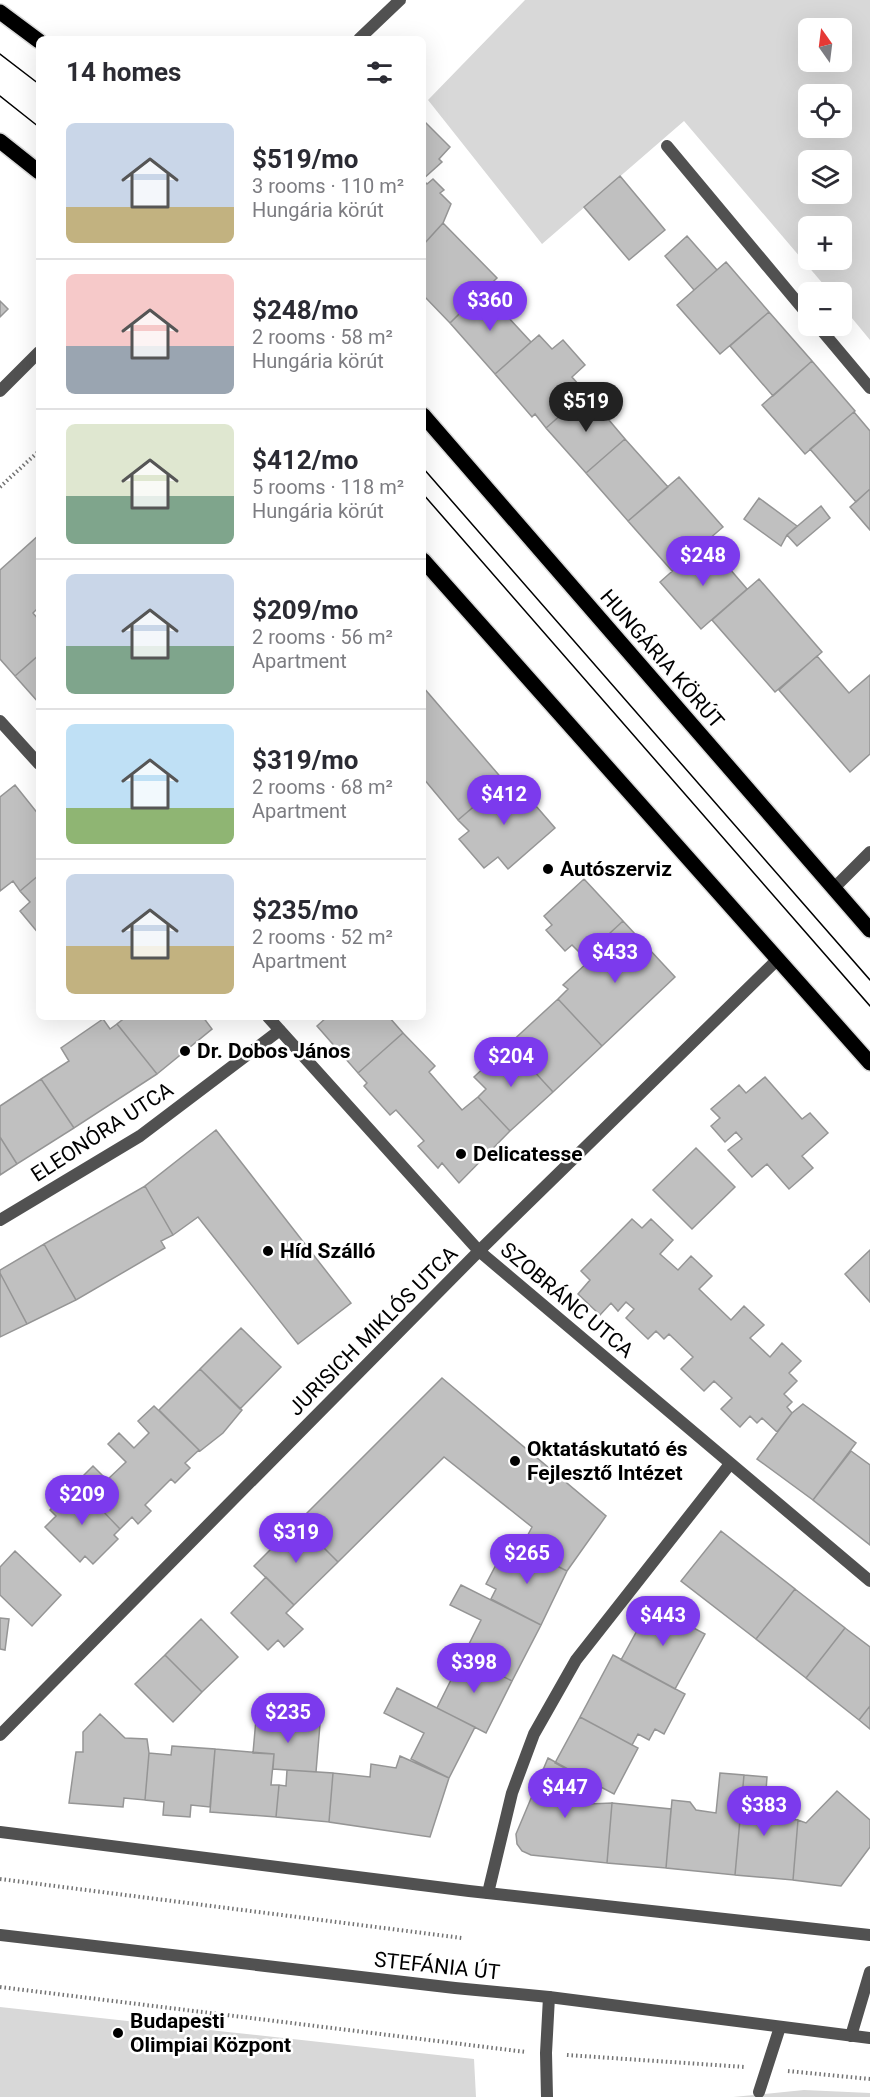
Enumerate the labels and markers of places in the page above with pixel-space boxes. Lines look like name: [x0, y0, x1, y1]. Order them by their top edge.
pin: $360: [454, 281, 526, 332]
pin: $519: [550, 382, 622, 433]
pin: $248: [667, 536, 739, 587]
pin: $412: [468, 775, 540, 826]
place label: Autószerviz: [560, 857, 672, 881]
marker: Autószerviz: [541, 862, 555, 876]
pin: $433: [579, 933, 651, 984]
pin: $204: [475, 1037, 547, 1088]
place label: Dr. Dobos János: [197, 1039, 351, 1063]
marker: Dr. Dobos János: [178, 1044, 192, 1058]
place label: Delicatesse: [473, 1142, 583, 1166]
marker: Delicatesse: [454, 1147, 468, 1161]
place label: Híd Szálló: [280, 1239, 376, 1263]
marker: Híd Szálló: [261, 1244, 275, 1258]
place label: Oktatáskutató és Fejlesztő Intézet: [527, 1437, 688, 1485]
marker: Oktatáskutató és Fejlesztő Intézet: [508, 1454, 522, 1468]
pin: $209: [46, 1475, 118, 1526]
pin: $319: [260, 1513, 332, 1564]
pin: $265: [491, 1534, 563, 1585]
pin: $443: [627, 1596, 699, 1647]
pin: $398: [438, 1643, 510, 1694]
pin: $235: [252, 1693, 324, 1744]
pin: $447: [529, 1768, 601, 1819]
pin: $383: [728, 1786, 800, 1837]
place label: Budapesti Olimpiai Központ: [130, 2009, 291, 2057]
marker: Budapesti Olimpiai Központ: [111, 2026, 125, 2040]

